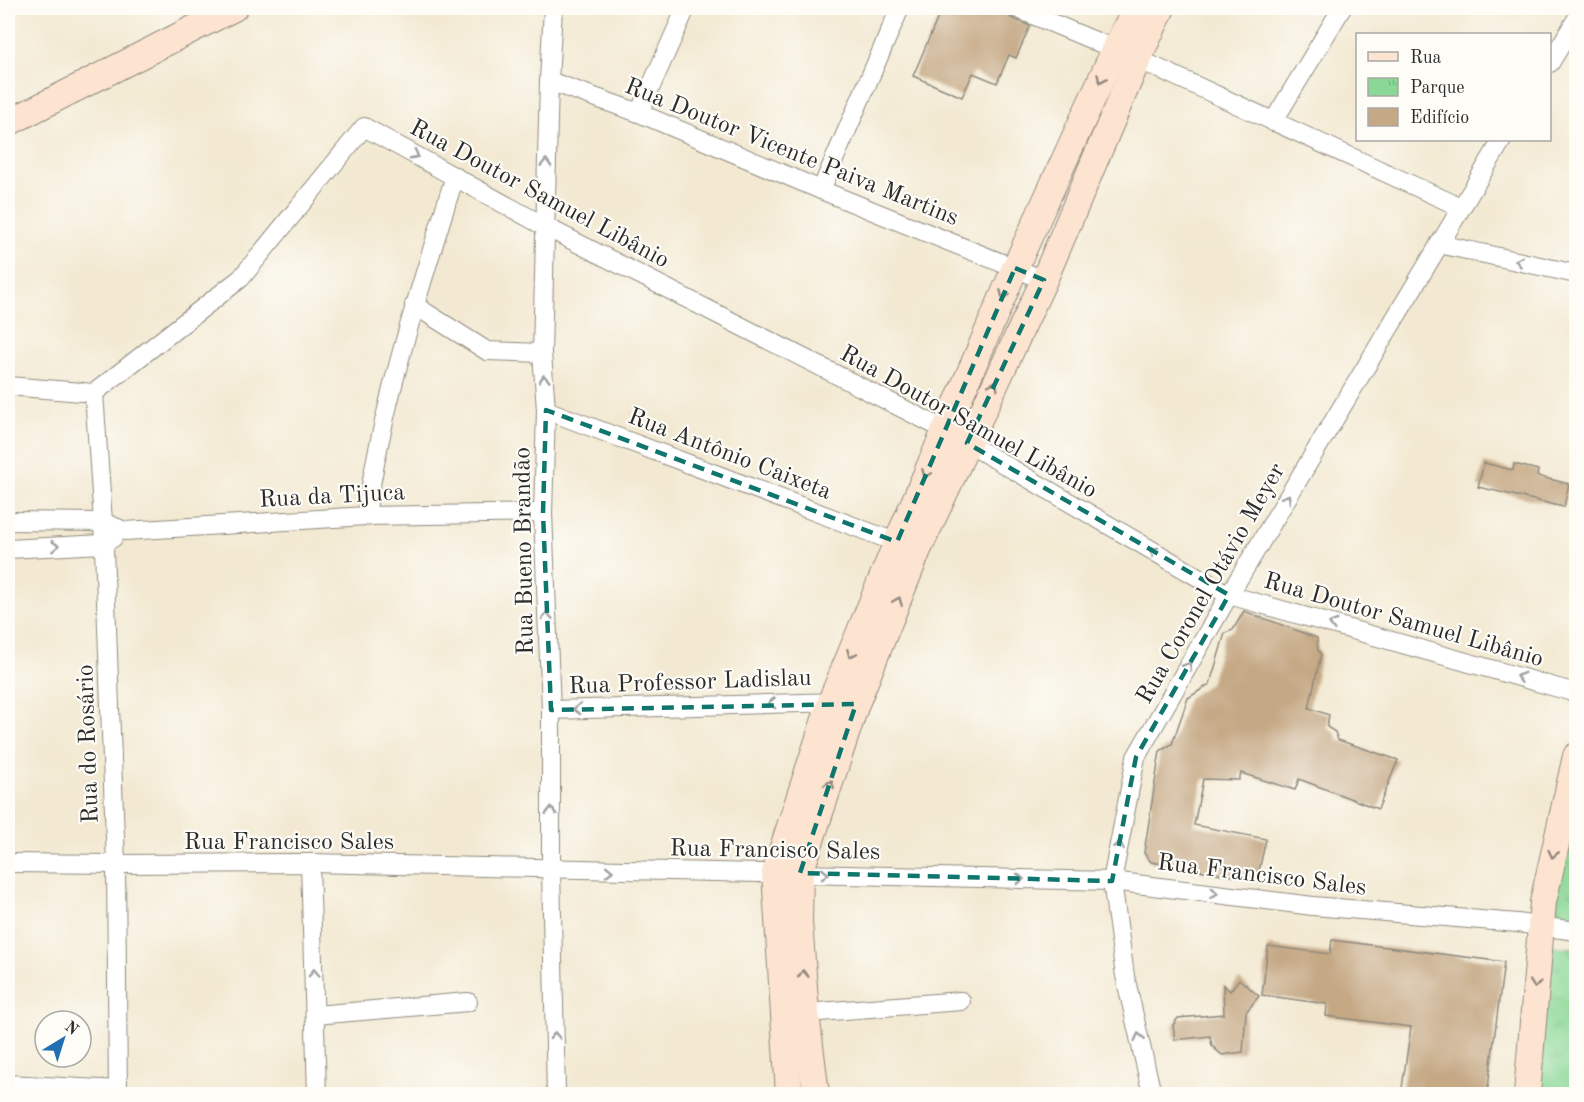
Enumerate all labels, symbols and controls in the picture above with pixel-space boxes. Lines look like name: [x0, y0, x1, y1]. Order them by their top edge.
legend: [1356, 33, 1551, 141]
text: Rua: [1410, 49, 1441, 67]
one-way arrow: [1096, 73, 1108, 84]
street label: Rua Doutor Vicente Paiva Martins: [621, 75, 962, 231]
text: Parque: [1410, 79, 1465, 97]
text: Edifício: [1410, 109, 1469, 127]
street label: Rua Doutor Samuel Libânio: [405, 116, 673, 273]
one-way arrow: [409, 148, 420, 159]
one-way arrow: [540, 159, 553, 168]
one-way arrow: [1515, 255, 1525, 268]
one-way arrow: [999, 289, 1011, 300]
street label: Rua Doutor Samuel Libânio: [835, 342, 1101, 503]
one-way arrow: [537, 375, 550, 384]
one-way arrow: [987, 380, 999, 391]
street label: Rua Antônio Caixeta: [624, 405, 834, 505]
street label: Rua Bueno Brandão: [511, 447, 539, 655]
street label: Rua Coronel Otávio Meyer: [1133, 460, 1291, 708]
one-way arrow: [921, 468, 933, 479]
street label: Rua da Tijuca: [259, 481, 406, 513]
one-way arrow: [1280, 494, 1291, 504]
one-way arrow: [51, 540, 60, 553]
one-way arrow: [1149, 546, 1159, 558]
street label: Rua Doutor Samuel Libânio: [1261, 569, 1546, 672]
one-way arrow: [891, 596, 903, 607]
one-way arrow: [540, 611, 553, 620]
one-way arrow: [1328, 619, 1338, 631]
one-way arrow: [846, 647, 858, 658]
one-way arrow: [1181, 662, 1192, 672]
street label: Rua do Rosário: [74, 664, 104, 824]
street label: Rua Professor Ladislau: [568, 667, 812, 699]
one-way arrow: [1515, 672, 1526, 684]
one-way arrow: [768, 697, 777, 709]
one-way arrow: [573, 702, 582, 715]
one-way arrow: [823, 779, 835, 790]
one-way arrow: [545, 806, 557, 815]
street label: Rua Francisco Sales: [184, 831, 394, 855]
street label: Rua Francisco Sales: [669, 837, 880, 865]
one-way arrow: [1112, 841, 1125, 851]
one-way arrow: [1548, 849, 1561, 859]
street label: Rua Francisco Sales: [1156, 851, 1368, 901]
one-way arrow: [605, 864, 614, 877]
one-way arrow: [821, 868, 830, 880]
one-way arrow: [1016, 872, 1025, 885]
one-way arrow: [1210, 886, 1219, 899]
one-way arrow: [308, 969, 320, 978]
one-way arrow: [797, 969, 810, 978]
one-way arrow: [1529, 980, 1542, 989]
north arrow: [33, 1009, 93, 1069]
text: N: [61, 1019, 81, 1039]
one-way arrow: [548, 1032, 561, 1041]
one-way arrow: [1133, 1033, 1146, 1043]

